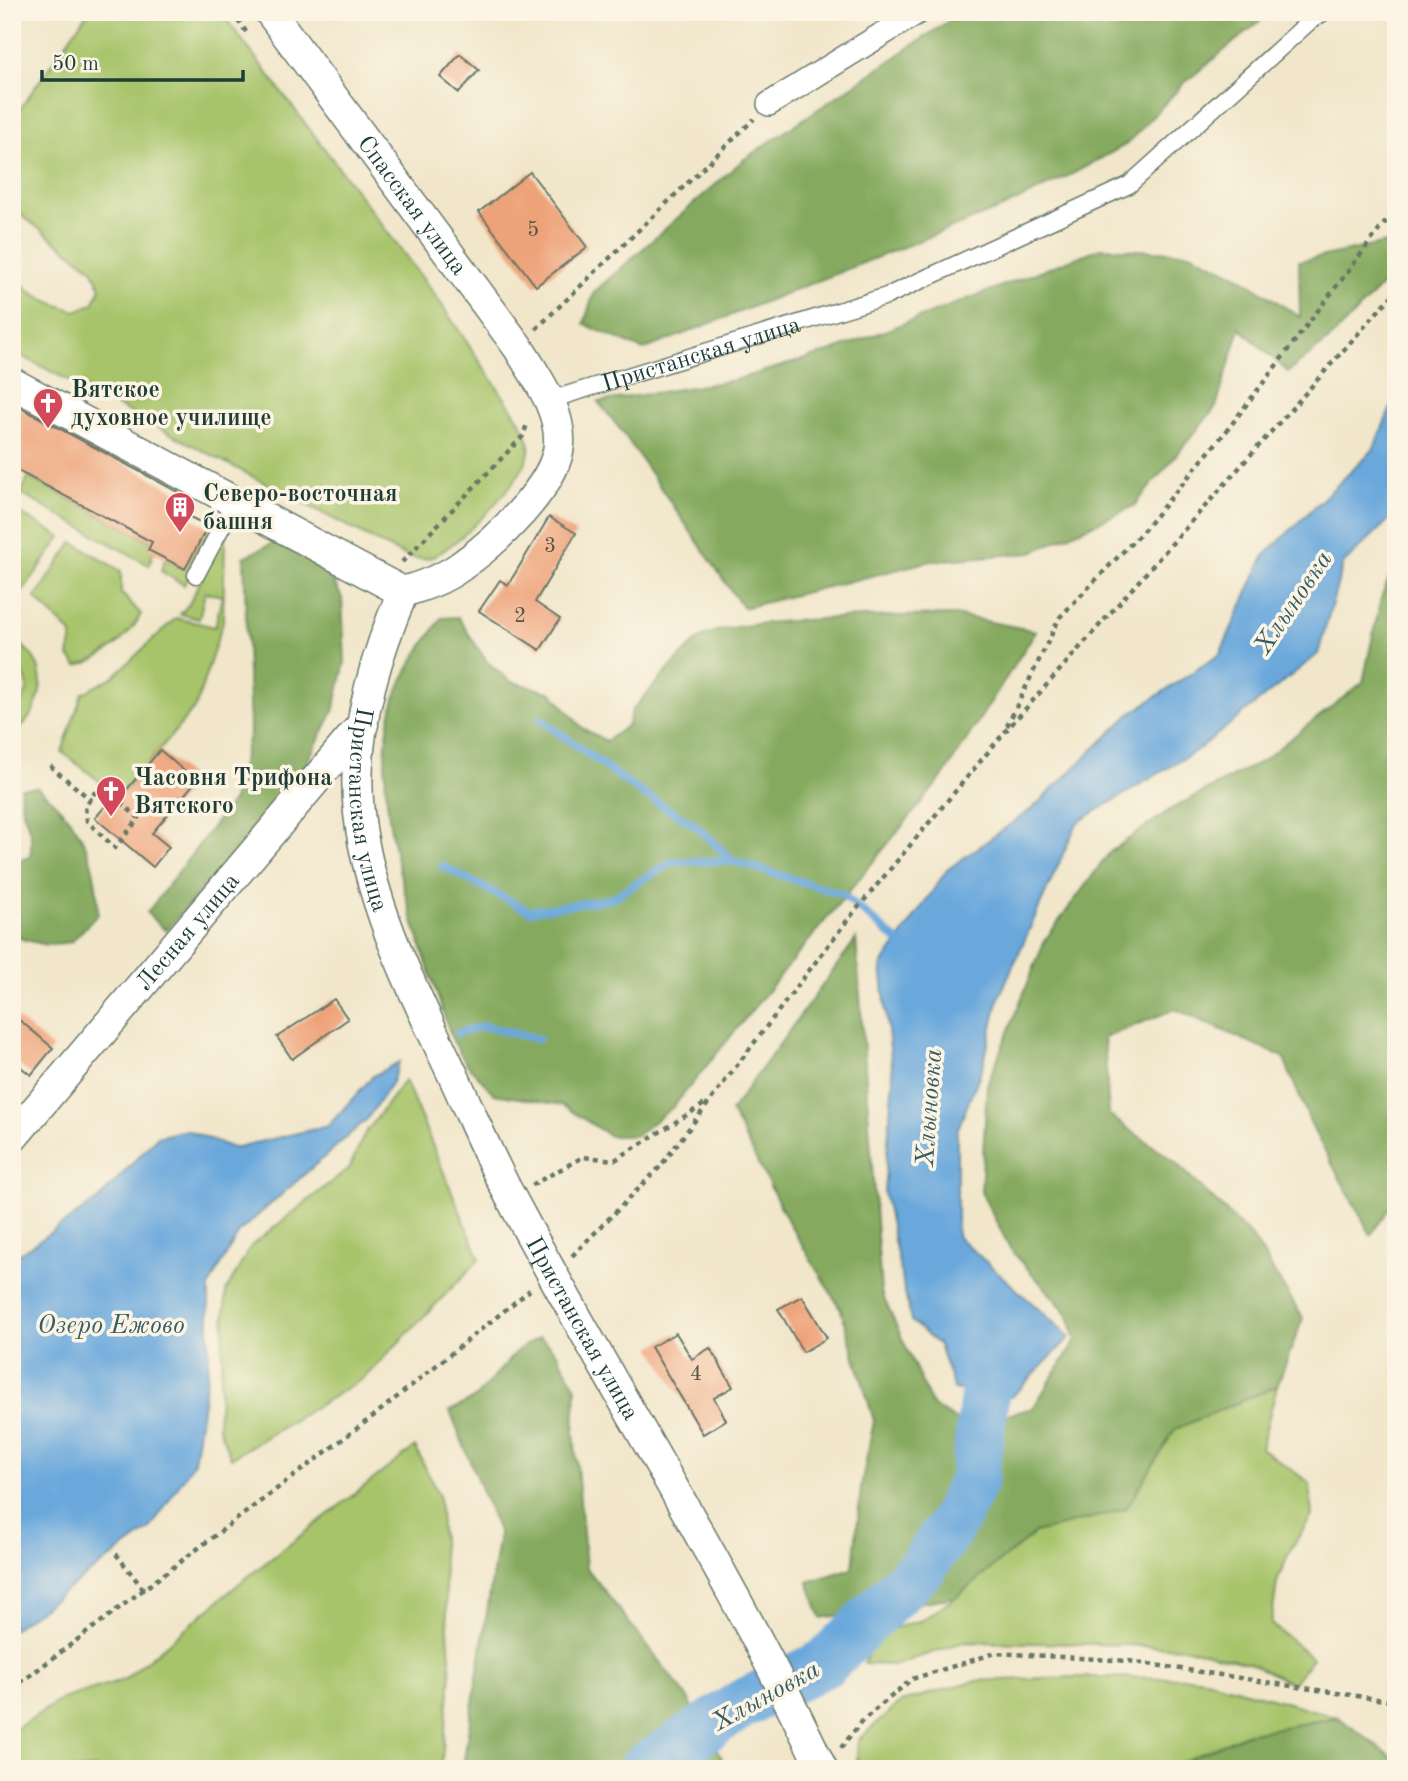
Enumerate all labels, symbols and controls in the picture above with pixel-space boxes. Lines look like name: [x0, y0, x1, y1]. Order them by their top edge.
scale bar: [42, 38, 243, 82]
text: 50 m: [52, 54, 99, 75]
street label: Спасская улица: [352, 132, 470, 280]
house number: 5: [527, 220, 539, 241]
street label: Пристанская улица: [600, 313, 804, 397]
place label: Вятское духовное училище: [71, 379, 272, 431]
church icon: Вятское духовное училище: [31, 386, 65, 430]
place label: Северо-восточная башня: [203, 483, 398, 535]
building icon: Северо-восточная башня: [163, 490, 197, 534]
house number: 3: [544, 536, 556, 557]
water label: Хлыновка: [1250, 546, 1338, 660]
house number: 2: [514, 606, 526, 627]
street label: Пристанская улица: [343, 705, 391, 915]
place label: Часовня Трифона Вятского: [134, 767, 333, 819]
church icon: Часовня Трифона Вятского: [94, 774, 128, 818]
street label: Лесная улица: [132, 869, 245, 996]
water label: Хлыновка: [913, 1048, 947, 1168]
street label: Пристанская улица: [520, 1233, 642, 1425]
water label: Озеро Ежово: [37, 1313, 185, 1339]
house number: 4: [690, 1364, 702, 1385]
water label: Хлыновка: [708, 1656, 824, 1737]

